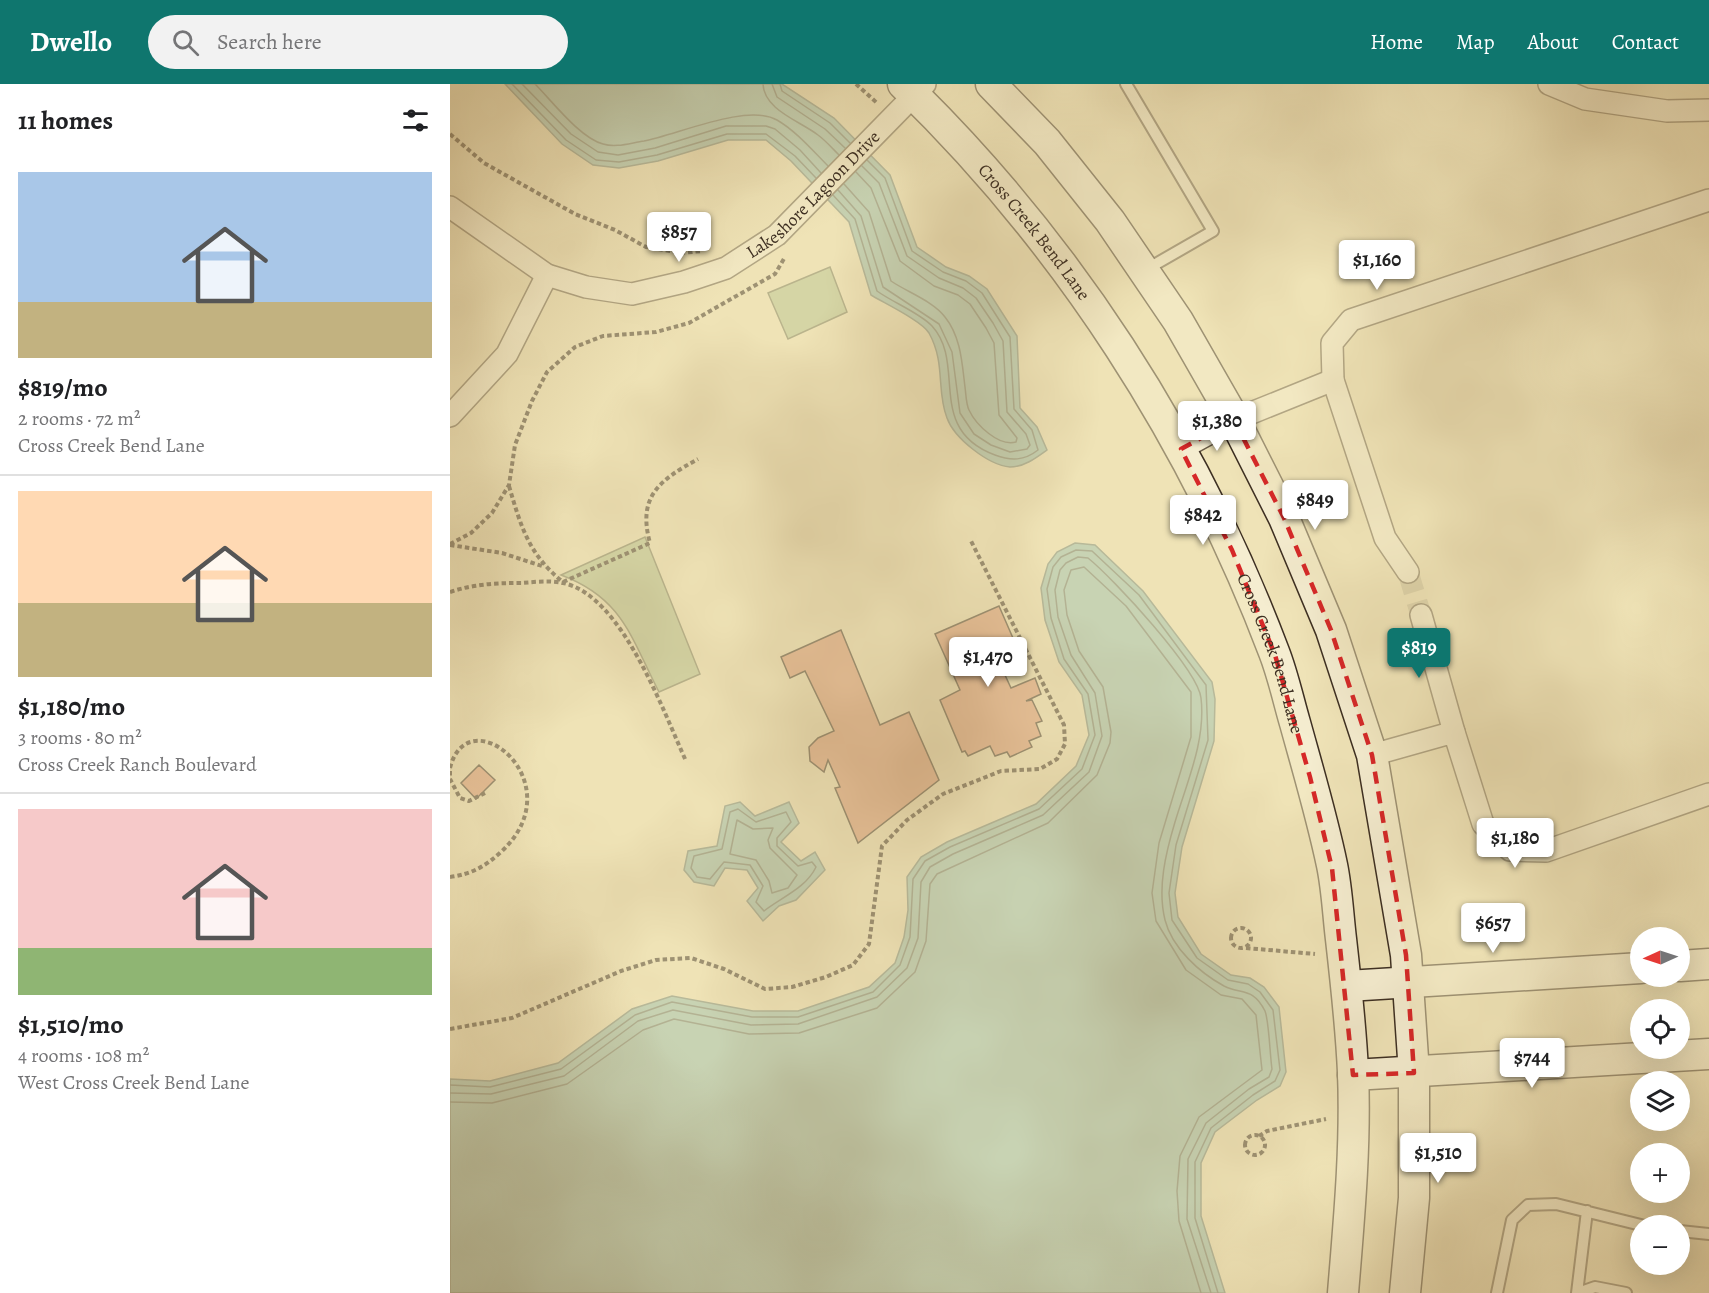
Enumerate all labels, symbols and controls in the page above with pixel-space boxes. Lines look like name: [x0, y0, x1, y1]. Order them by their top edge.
search box: [148, 15, 568, 69]
text: Dwello: [30, 23, 112, 61]
icon: search: [169, 26, 202, 59]
text: Search here: [217, 27, 322, 57]
text: Home: [1370, 28, 1423, 56]
text: Map: [1456, 28, 1494, 56]
text: About: [1527, 28, 1579, 56]
text: Contact: [1612, 28, 1679, 56]
text: 11 homes: [18, 103, 113, 138]
icon: filters: [399, 104, 432, 137]
street label: Lakeshore Lagoon Drive: [741, 125, 885, 264]
street label: Cross Creek Bend Lane: [973, 158, 1096, 305]
icon: home: [171, 211, 279, 319]
pin: $857: [643, 212, 715, 263]
text: $857: [661, 218, 697, 245]
pin: $1,160: [1328, 240, 1426, 291]
text: $1,160: [1353, 246, 1401, 273]
text: $819/mo: [18, 370, 108, 405]
pin: $1,380: [1168, 401, 1266, 452]
text: 2 rooms · 72 m²: [18, 405, 140, 432]
text: $1,380: [1192, 407, 1242, 434]
text: Cross Creek Bend Lane: [18, 432, 205, 459]
pin: $849: [1279, 480, 1351, 531]
text: $849: [1296, 486, 1334, 513]
pin: $842: [1167, 495, 1239, 546]
text: $842: [1184, 501, 1222, 528]
icon: home: [171, 530, 279, 638]
street label: Cross Creek Bend Lane: [1231, 569, 1309, 736]
pin: $819: [1383, 628, 1455, 679]
text: $819: [1401, 634, 1437, 661]
pin: $1,470: [939, 637, 1037, 688]
text: $1,470: [963, 643, 1013, 670]
text: $1,180/mo: [18, 689, 125, 724]
text: 3 rooms · 80 m²: [18, 724, 142, 751]
text: Cross Creek Ranch Boulevard: [18, 751, 257, 778]
pin: $1,180: [1466, 818, 1564, 869]
text: $1,180: [1491, 824, 1539, 851]
icon: home: [171, 848, 279, 956]
pin: $657: [1457, 903, 1529, 954]
text: $657: [1475, 909, 1511, 936]
north arrow: [1630, 927, 1690, 987]
map controls: [1630, 927, 1690, 1275]
button: locate: [1630, 999, 1690, 1059]
text: $1,510/mo: [18, 1007, 124, 1042]
pin: $744: [1496, 1038, 1568, 1089]
text: 4 rooms · 108 m²: [18, 1042, 149, 1069]
text: $744: [1514, 1044, 1550, 1071]
text: West Cross Creek Bend Lane: [18, 1069, 249, 1096]
button: layers: [1630, 1071, 1690, 1131]
pin: $1,510: [1389, 1133, 1487, 1184]
text: $1,510: [1414, 1139, 1462, 1166]
button: +: [1630, 1143, 1690, 1203]
button: −: [1630, 1215, 1690, 1275]

